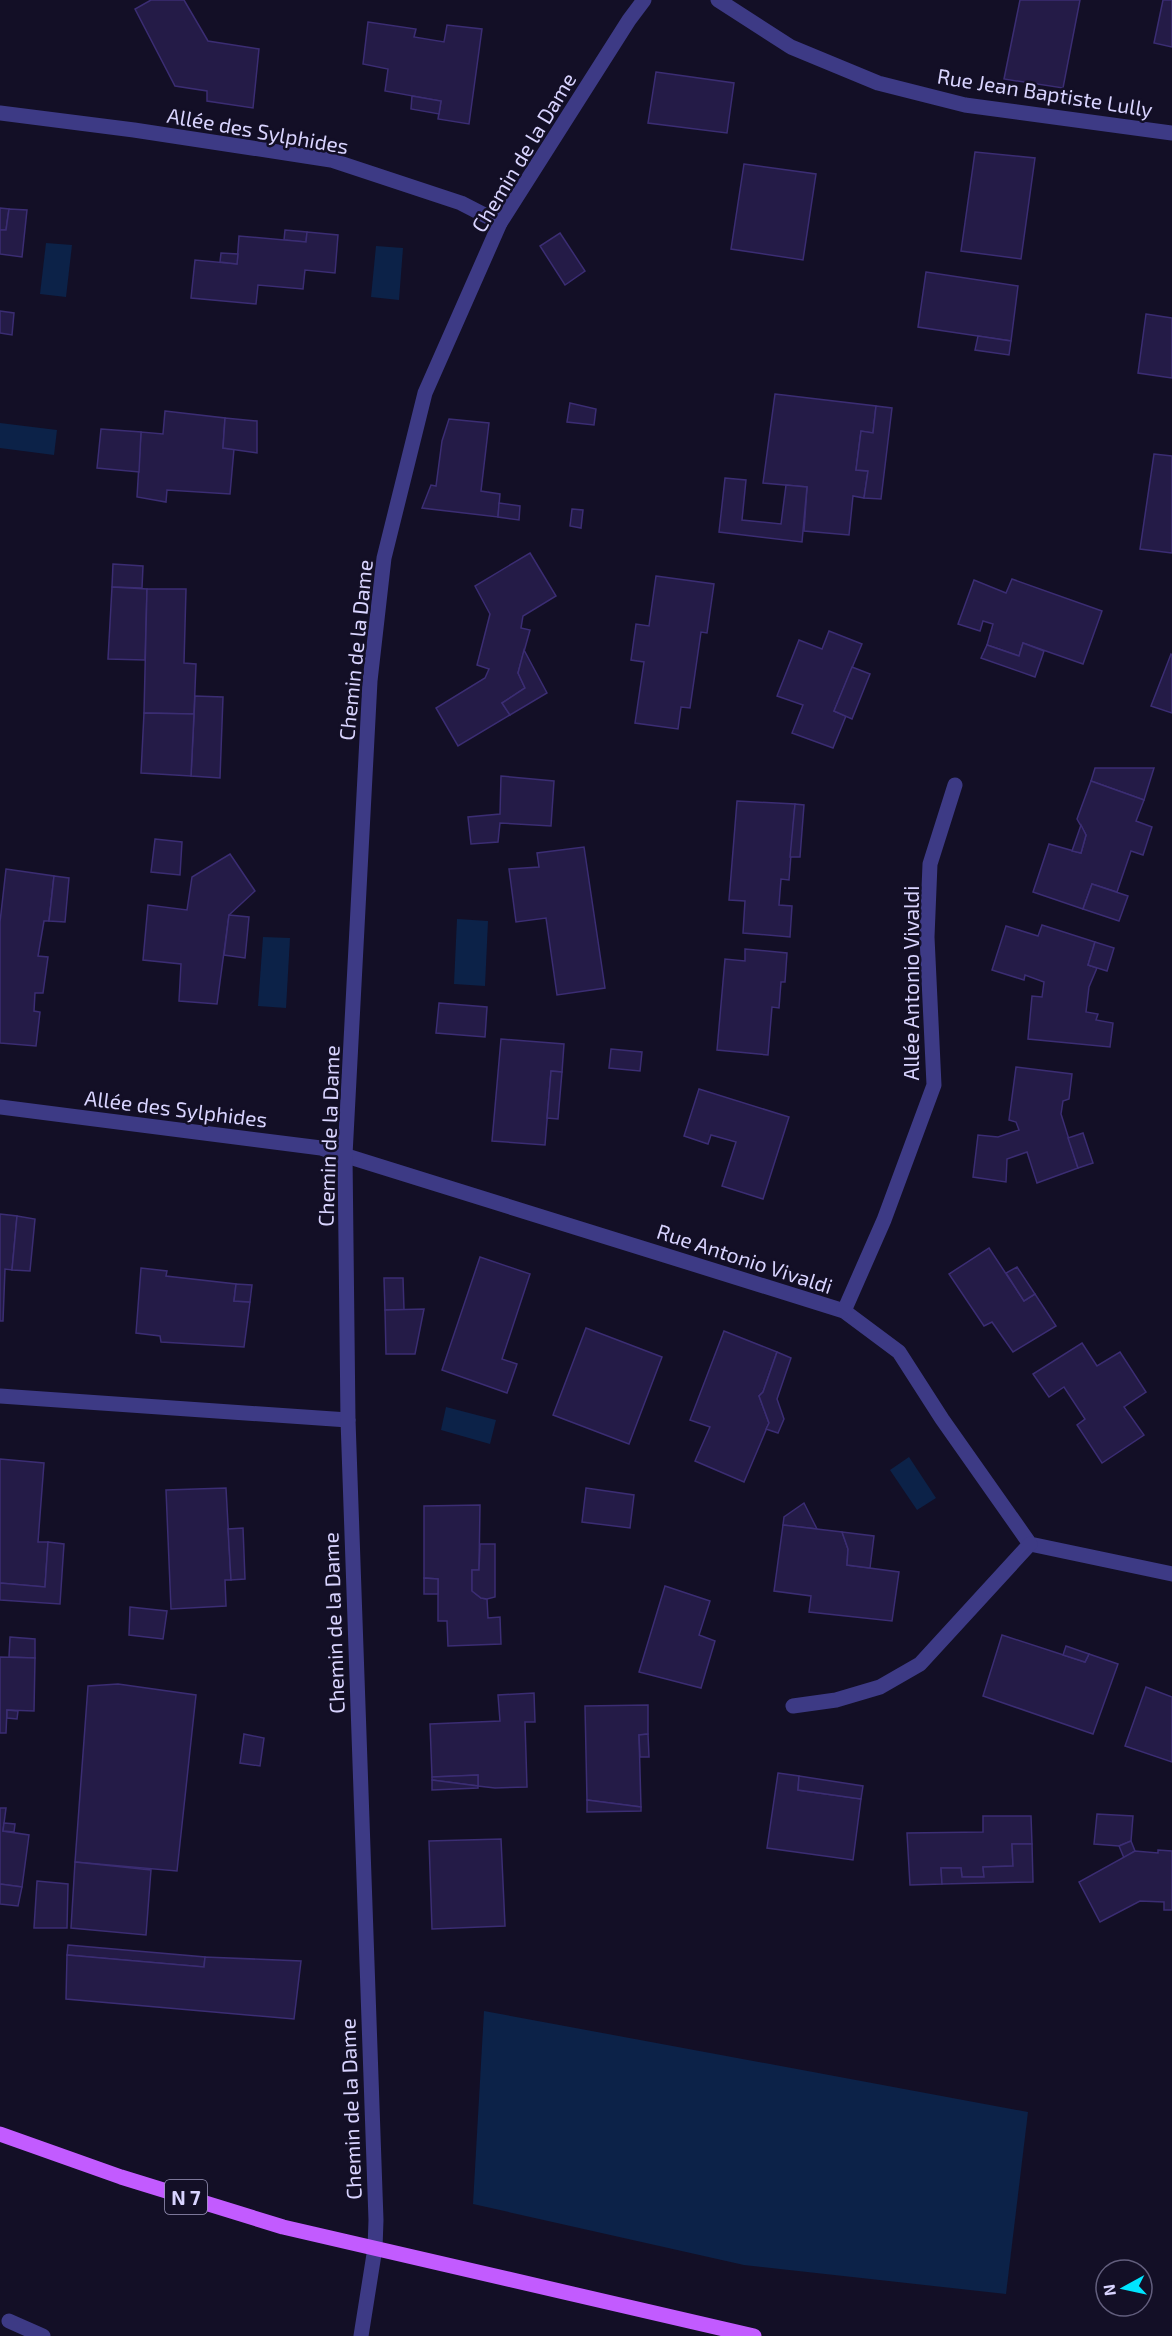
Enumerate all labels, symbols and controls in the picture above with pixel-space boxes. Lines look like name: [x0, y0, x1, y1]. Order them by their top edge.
street label: Rue Jean Baptiste Lully: [936, 63, 1154, 121]
street label: Chemin de la Dame: [466, 68, 580, 236]
street label: Allée des Sylphides: [165, 102, 351, 158]
street label: Chemin de la Dame: [333, 558, 377, 742]
street label: Allée Antonio Vivaldi: [898, 885, 923, 1081]
street label: Chemin de la Dame: [312, 1045, 344, 1227]
street label: Allée des Sylphides: [83, 1084, 269, 1132]
street label: Rue Antonio Vivaldi: [654, 1218, 836, 1298]
street label: Chemin de la Dame: [317, 1532, 349, 1714]
street label: Chemin de la Dame: [334, 2018, 366, 2200]
road number: N 7: [165, 2180, 207, 2214]
north arrow: [1094, 2258, 1154, 2318]
text: N: [1098, 2283, 1119, 2297]

